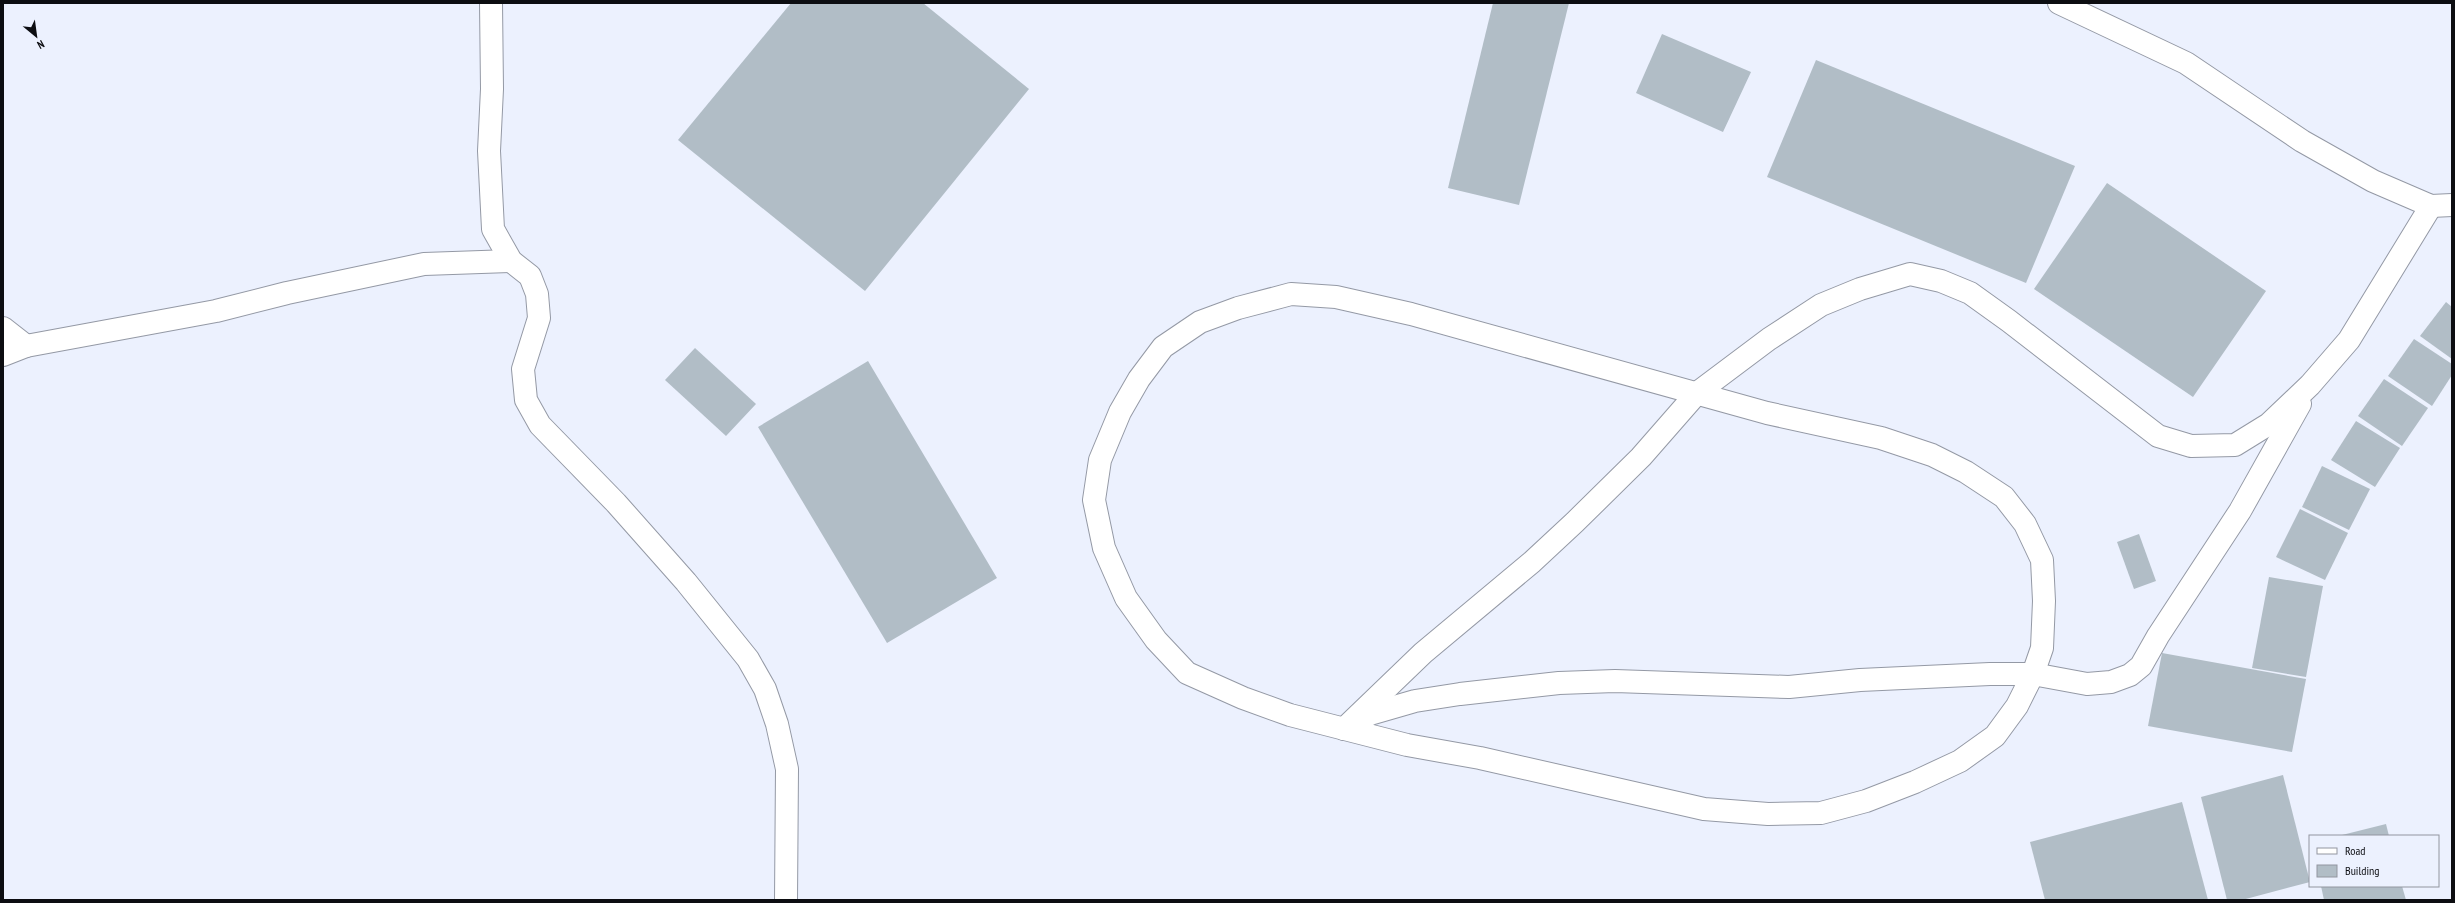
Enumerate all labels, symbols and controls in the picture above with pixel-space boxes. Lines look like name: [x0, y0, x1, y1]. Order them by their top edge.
north arrow: [16, 16, 56, 56]
text: N: [35, 37, 47, 52]
legend: [2309, 835, 2439, 887]
text: Road: [2345, 843, 2365, 858]
text: Building: [2345, 863, 2380, 878]

